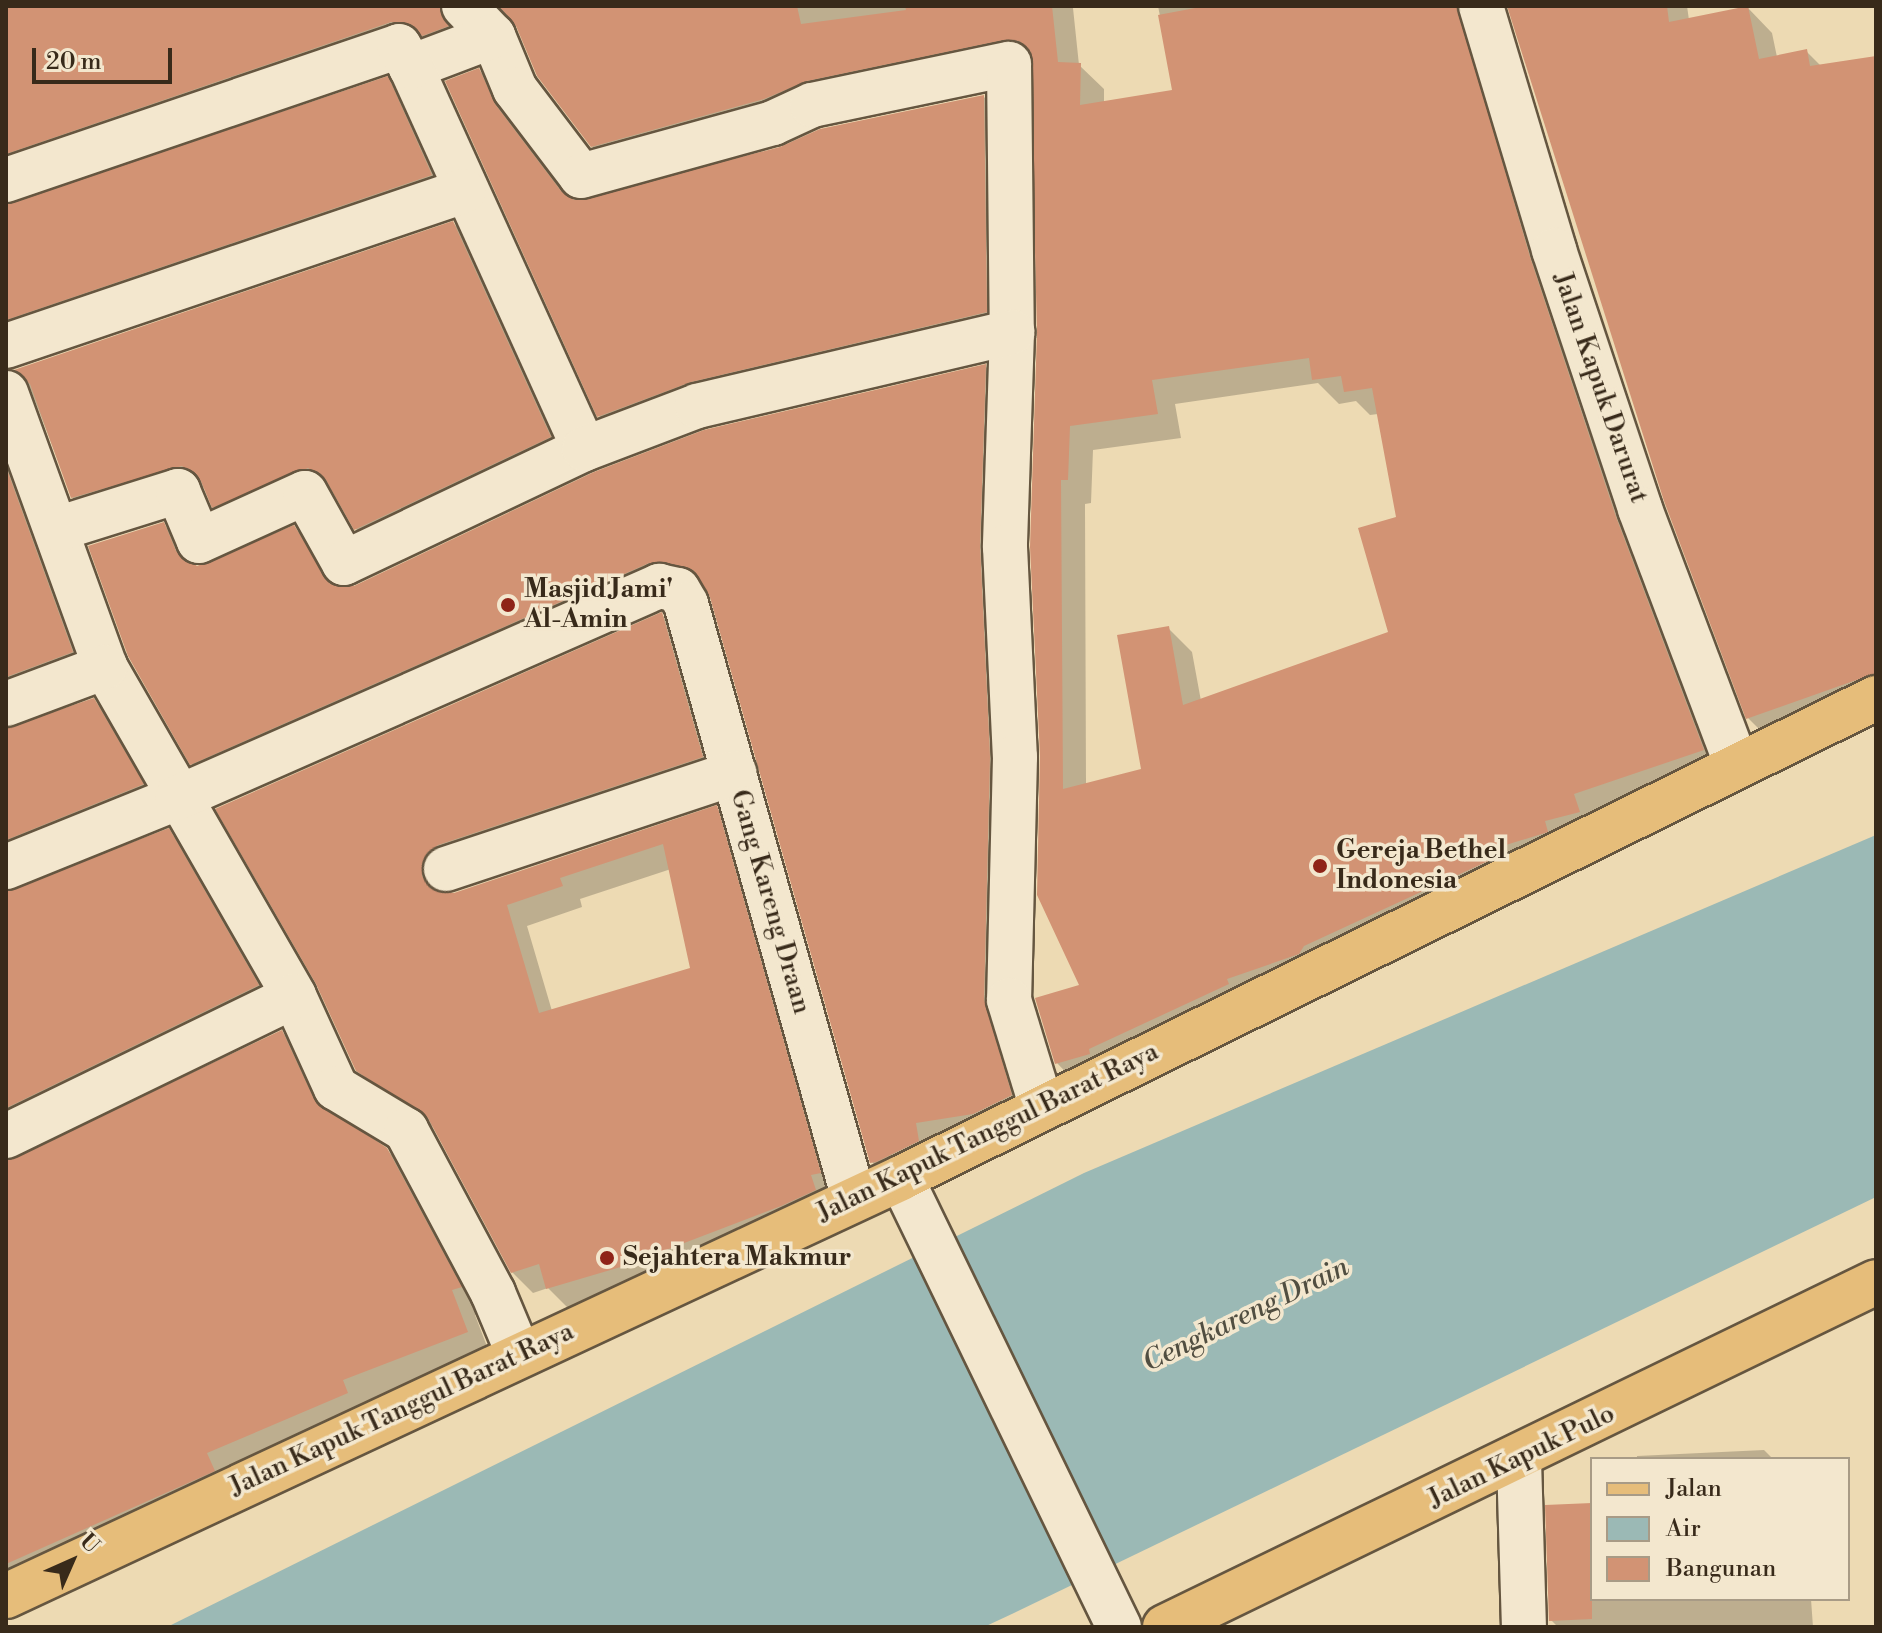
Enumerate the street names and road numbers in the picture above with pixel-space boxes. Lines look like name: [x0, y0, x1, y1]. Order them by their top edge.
street label: Jalan Kapuk Darurat: [1546, 269, 1654, 507]
street label: Gang Kareng Draan: [723, 786, 817, 1018]
street label: Jalan Kapuk Tanggul Barat Raya: [812, 1037, 1164, 1229]
street label: Jalan Kapuk Tanggul Barat Raya: [225, 1317, 579, 1503]
street label: Jalan Kapuk Pulo: [1424, 1398, 1620, 1516]

